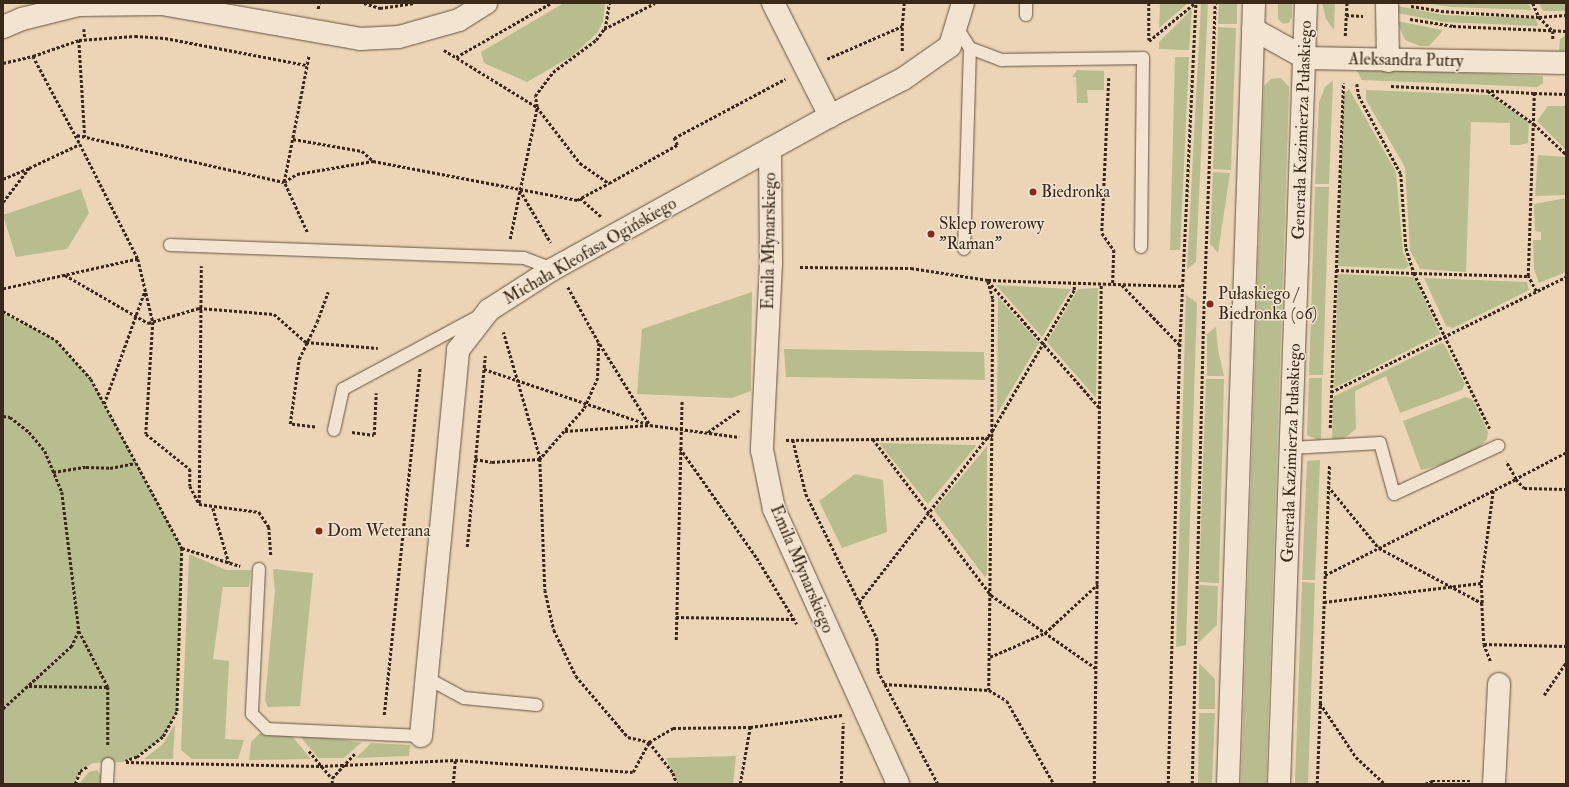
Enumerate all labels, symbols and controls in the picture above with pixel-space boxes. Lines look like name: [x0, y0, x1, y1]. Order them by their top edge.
street label: Generała Kazimierza Pułaskiego: [1288, 20, 1316, 240]
street label: Aleksandra Putry: [1348, 49, 1464, 71]
street label: Emila Młynarskiego: [758, 172, 780, 310]
place label: Biedronka: [1041, 182, 1110, 202]
marker: Biedronka: [1028, 187, 1038, 197]
street label: Michała Kleofasa Ogińskiego: [500, 193, 680, 309]
place label: Sklep rowerowy "Raman": [939, 214, 1044, 254]
marker: Sklep rowerowy "Raman": [926, 229, 936, 239]
place label: Pułaskiego / Biedronka (06): [1218, 284, 1317, 324]
marker: Pułaskiego / Biedronka (06): [1205, 299, 1215, 309]
street label: Generała Kazimierza Pułaskiego: [1277, 343, 1305, 563]
street label: Emila Młynarskiego: [766, 502, 838, 636]
place label: Dom Weterana: [327, 521, 430, 541]
marker: Dom Weterana: [314, 526, 324, 536]

